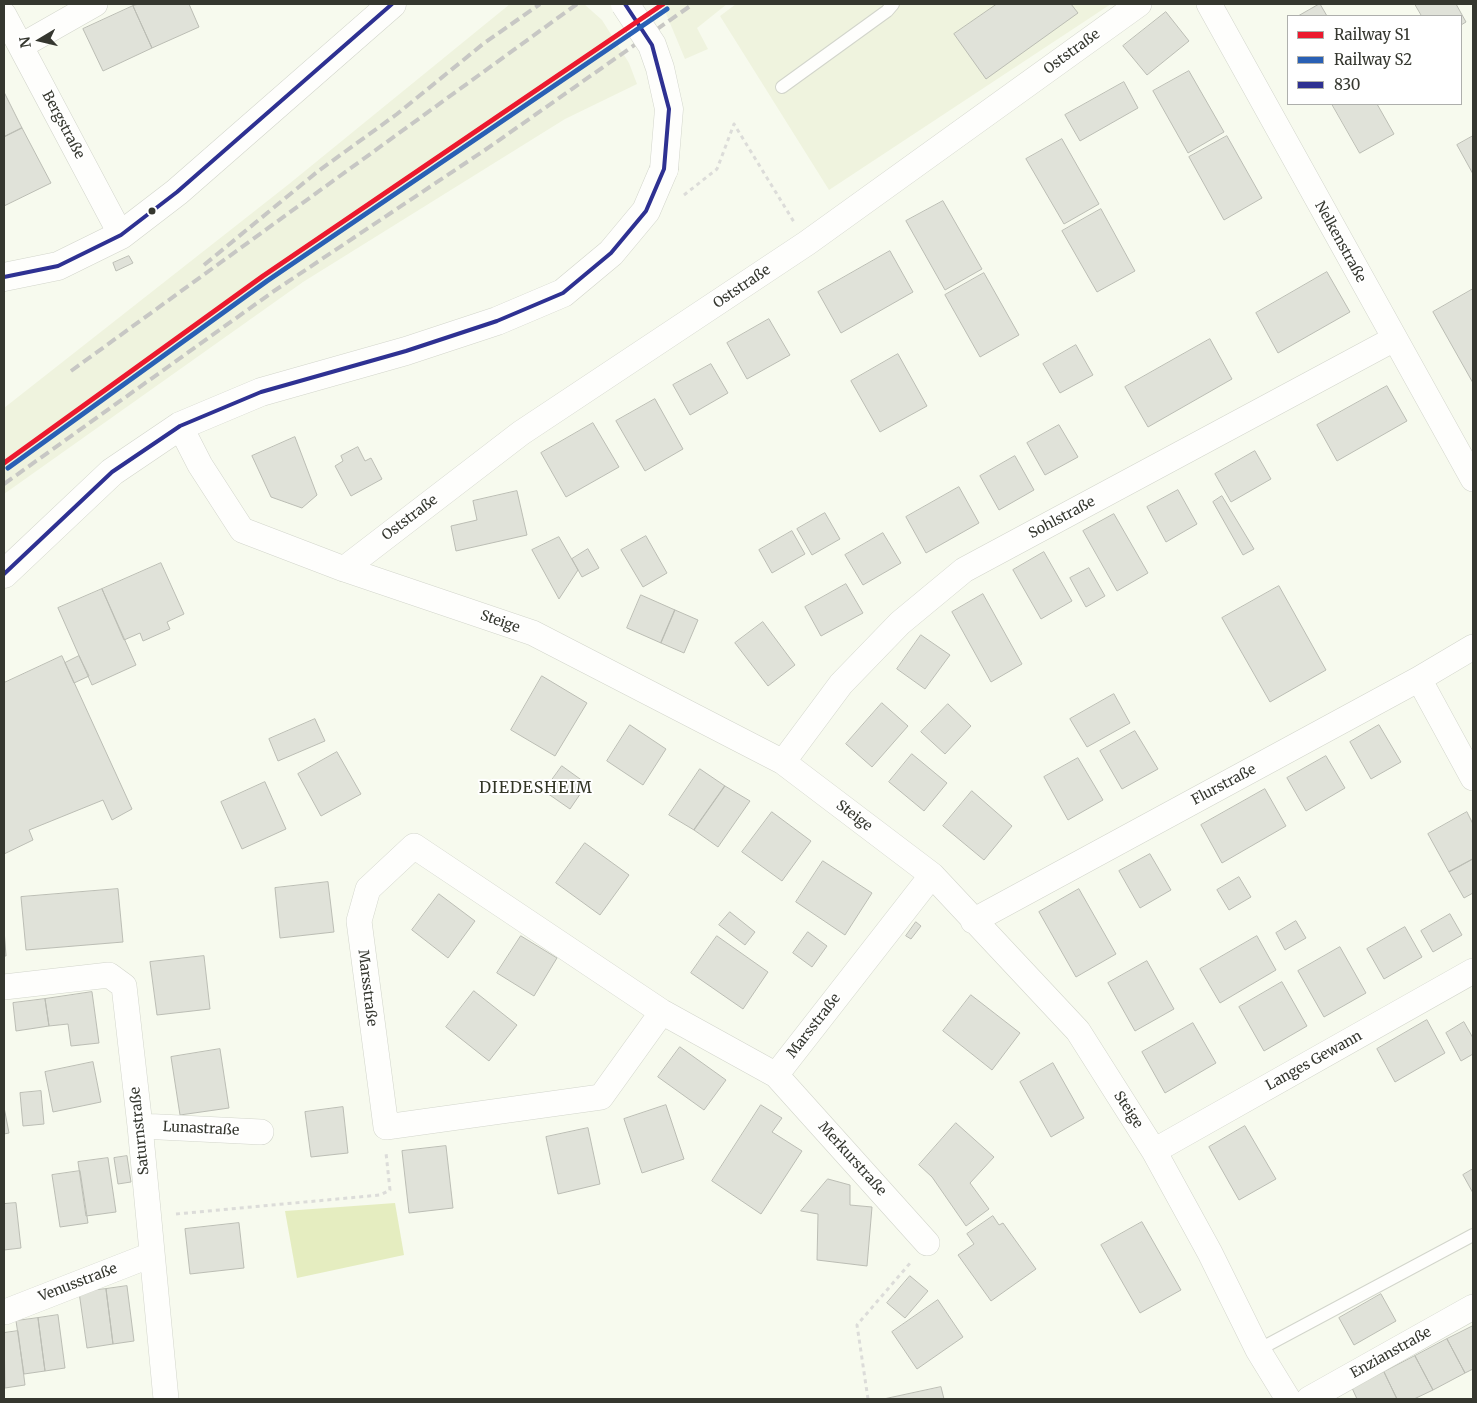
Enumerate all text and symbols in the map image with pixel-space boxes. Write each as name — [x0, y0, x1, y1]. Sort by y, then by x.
north arrow — [15, 15, 65, 65]
legend — [1287, 15, 1462, 105]
text: Railway S1 — [1334, 25, 1410, 44]
street label: Oststraße — [1041, 26, 1103, 78]
text: N — [15, 35, 35, 49]
text: Railway S2 — [1334, 50, 1412, 69]
text: 830 — [1334, 75, 1361, 94]
street label: Bergstraße — [38, 88, 88, 162]
street label: Nelkenstraße — [1311, 199, 1369, 285]
unlabelled marker — [147, 206, 157, 216]
street label: Oststraße — [710, 262, 774, 312]
street label: Oststraße — [379, 492, 441, 544]
street label: Sohlstraße — [1026, 494, 1098, 542]
street label: Steige — [478, 607, 522, 637]
street label: Flurstraße — [1189, 761, 1259, 809]
district label: DIEDESHEIM — [478, 778, 594, 798]
street label: Steige — [833, 797, 875, 835]
street label: Marsstraße — [354, 949, 380, 1027]
street label: Marsstraße — [784, 990, 844, 1062]
street label: Langes Gewann — [1263, 1028, 1365, 1094]
street label: Saturnstraße — [127, 1086, 153, 1176]
street label: Steige — [1110, 1088, 1146, 1132]
street label: Lunastraße — [162, 1119, 240, 1139]
street label: Merkurstraße — [815, 1119, 889, 1199]
street label: Venusstraße — [36, 1260, 120, 1306]
street label: Enzianstraße — [1348, 1324, 1434, 1382]

